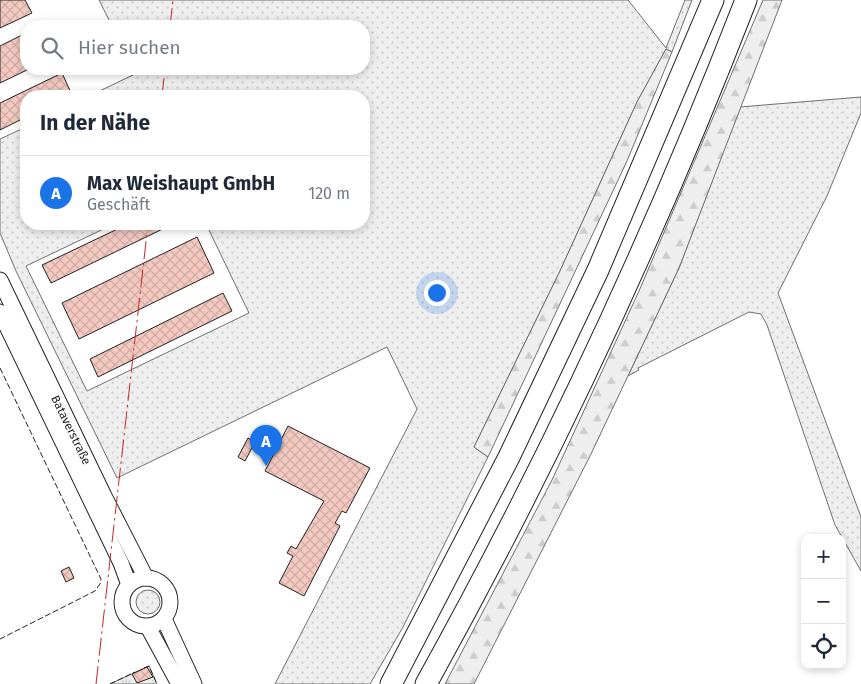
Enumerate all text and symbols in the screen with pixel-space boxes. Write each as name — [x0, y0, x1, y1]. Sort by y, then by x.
search box — [20, 20, 370, 75]
icon: search — [38, 34, 66, 62]
text: Hier suchen — [78, 36, 181, 59]
text: In der Nähe — [40, 110, 150, 136]
text: Max Weishaupt GmbH — [87, 172, 275, 195]
text: A — [51, 184, 61, 203]
text: 120 m — [308, 184, 350, 203]
text: Geschäft — [87, 195, 150, 214]
your location — [424, 280, 450, 306]
street label: Bataverstraße — [48, 393, 94, 467]
pin: A — [250, 425, 282, 466]
map controls — [801, 534, 846, 669]
button: + — [801, 534, 846, 579]
button: − — [801, 579, 846, 624]
button: locate — [801, 624, 846, 669]

